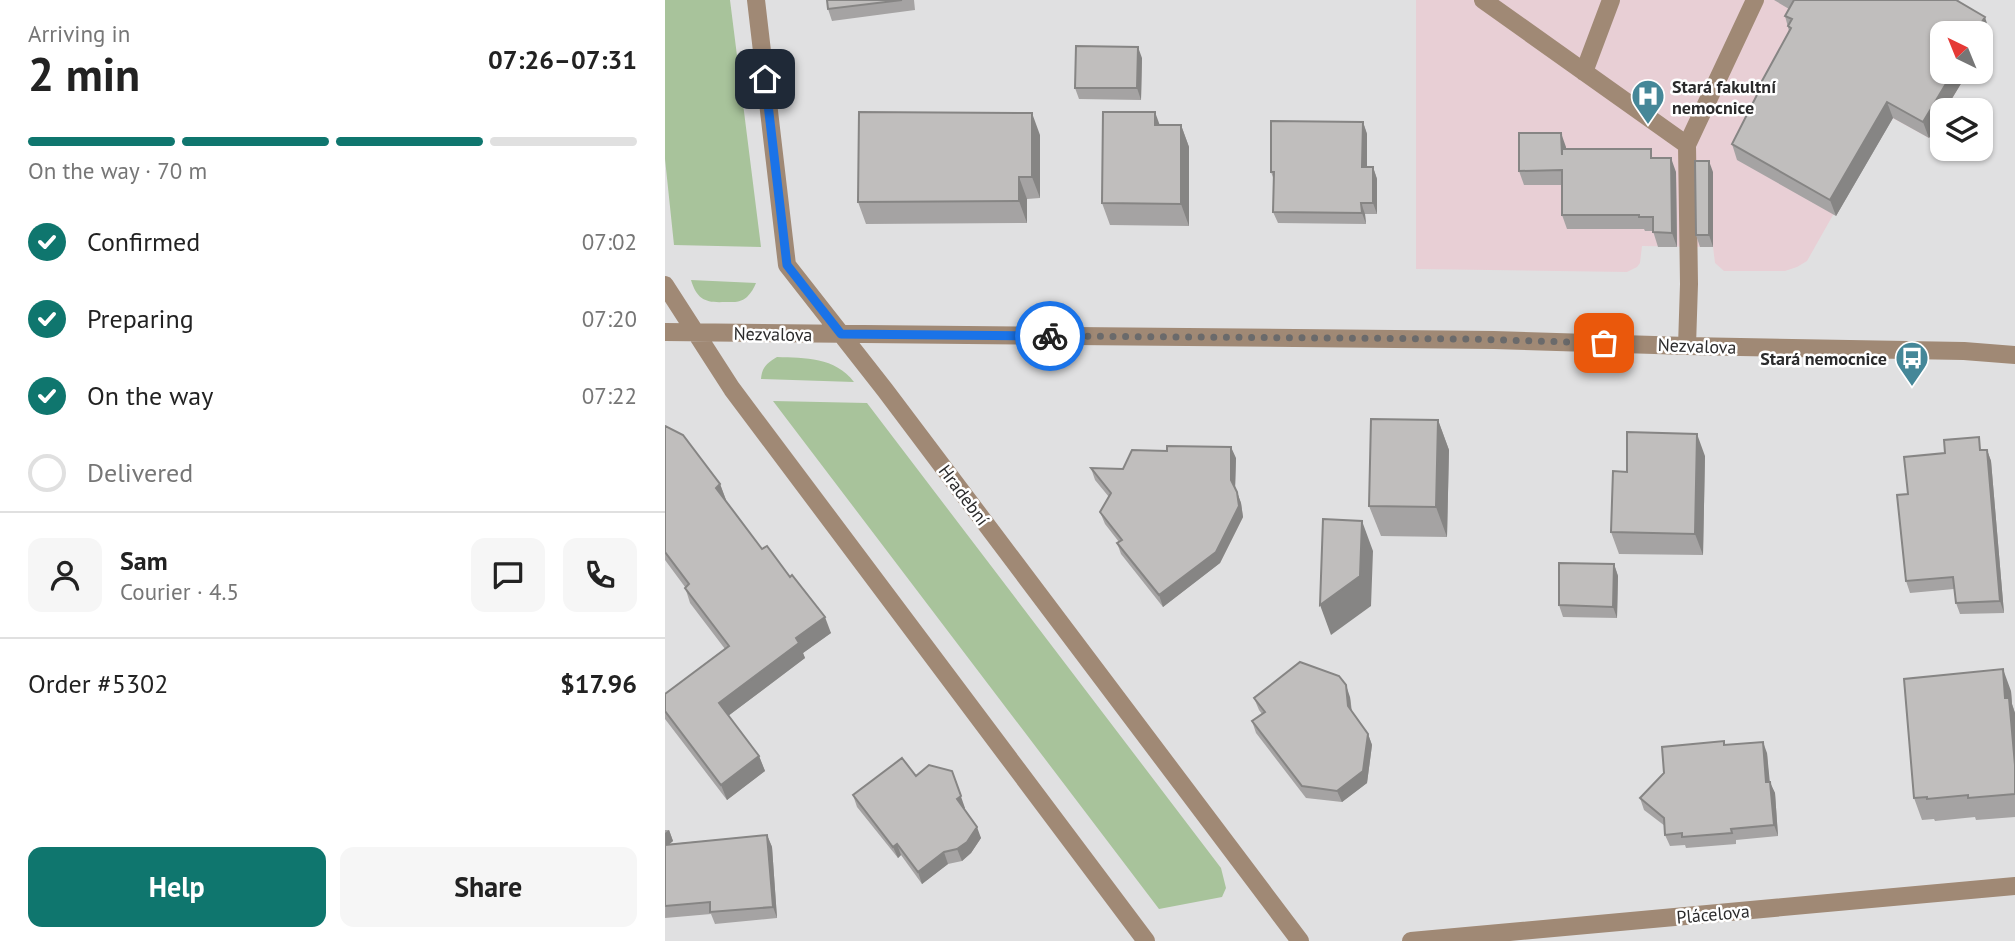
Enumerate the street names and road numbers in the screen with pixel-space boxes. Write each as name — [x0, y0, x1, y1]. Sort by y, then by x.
street label: Nezvalova — [733, 322, 813, 346]
street label: Nezvalova — [1657, 333, 1737, 359]
street label: Hradební — [934, 460, 994, 530]
street label: Plácelova — [1675, 899, 1751, 929]

